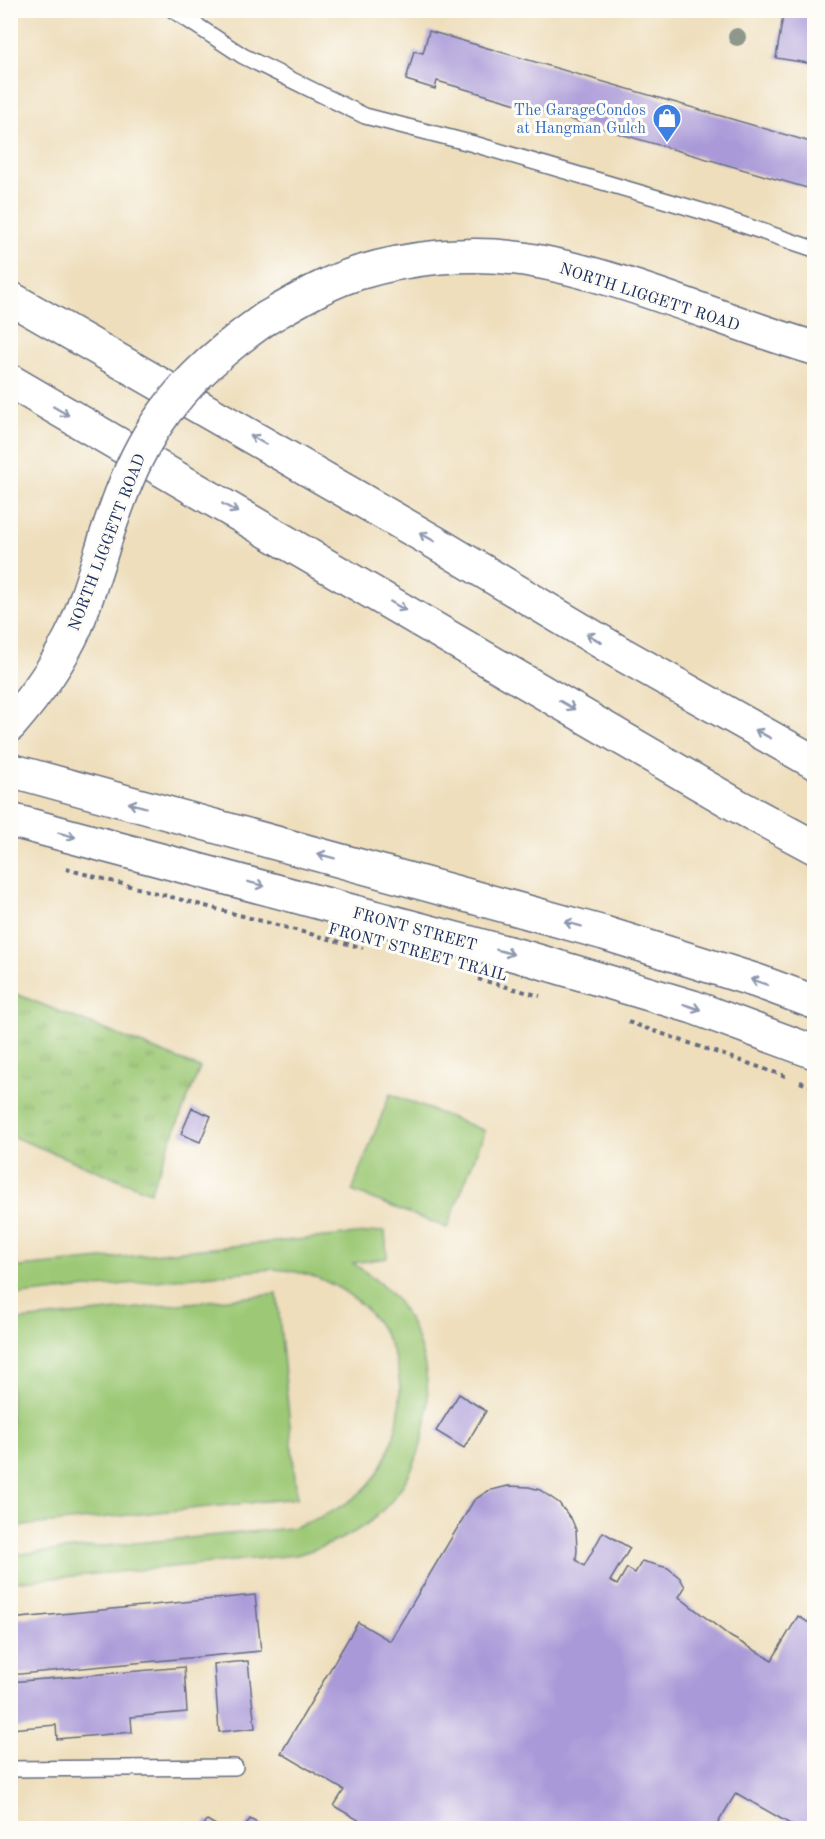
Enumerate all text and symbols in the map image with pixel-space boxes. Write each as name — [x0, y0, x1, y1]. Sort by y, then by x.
shop icon: The GarageCondos at Hangman Gulch — [651, 102, 683, 144]
place label: The GarageCondos at Hangman Gulch — [514, 103, 646, 137]
street label: NORTH LIGGETT ROAD — [557, 261, 741, 335]
one-way arrow — [52, 405, 69, 417]
one-way arrow — [249, 434, 267, 445]
street label: NORTH LIGGETT ROAD — [67, 452, 149, 633]
one-way arrow — [221, 503, 238, 515]
one-way arrow — [418, 531, 435, 543]
one-way arrow — [389, 601, 407, 612]
one-way arrow — [586, 631, 603, 643]
one-way arrow — [557, 700, 575, 711]
one-way arrow — [755, 728, 773, 739]
one-way arrow — [128, 799, 147, 810]
one-way arrow — [57, 830, 76, 841]
one-way arrow — [316, 850, 335, 861]
one-way arrow — [246, 879, 265, 891]
street label: FRONT STREET — [351, 906, 478, 954]
one-way arrow — [564, 918, 583, 929]
street label: FRONT STREET TRAIL — [326, 921, 509, 985]
one-way arrow — [495, 947, 514, 958]
one-way arrow — [750, 976, 769, 987]
one-way arrow — [682, 1002, 701, 1013]

